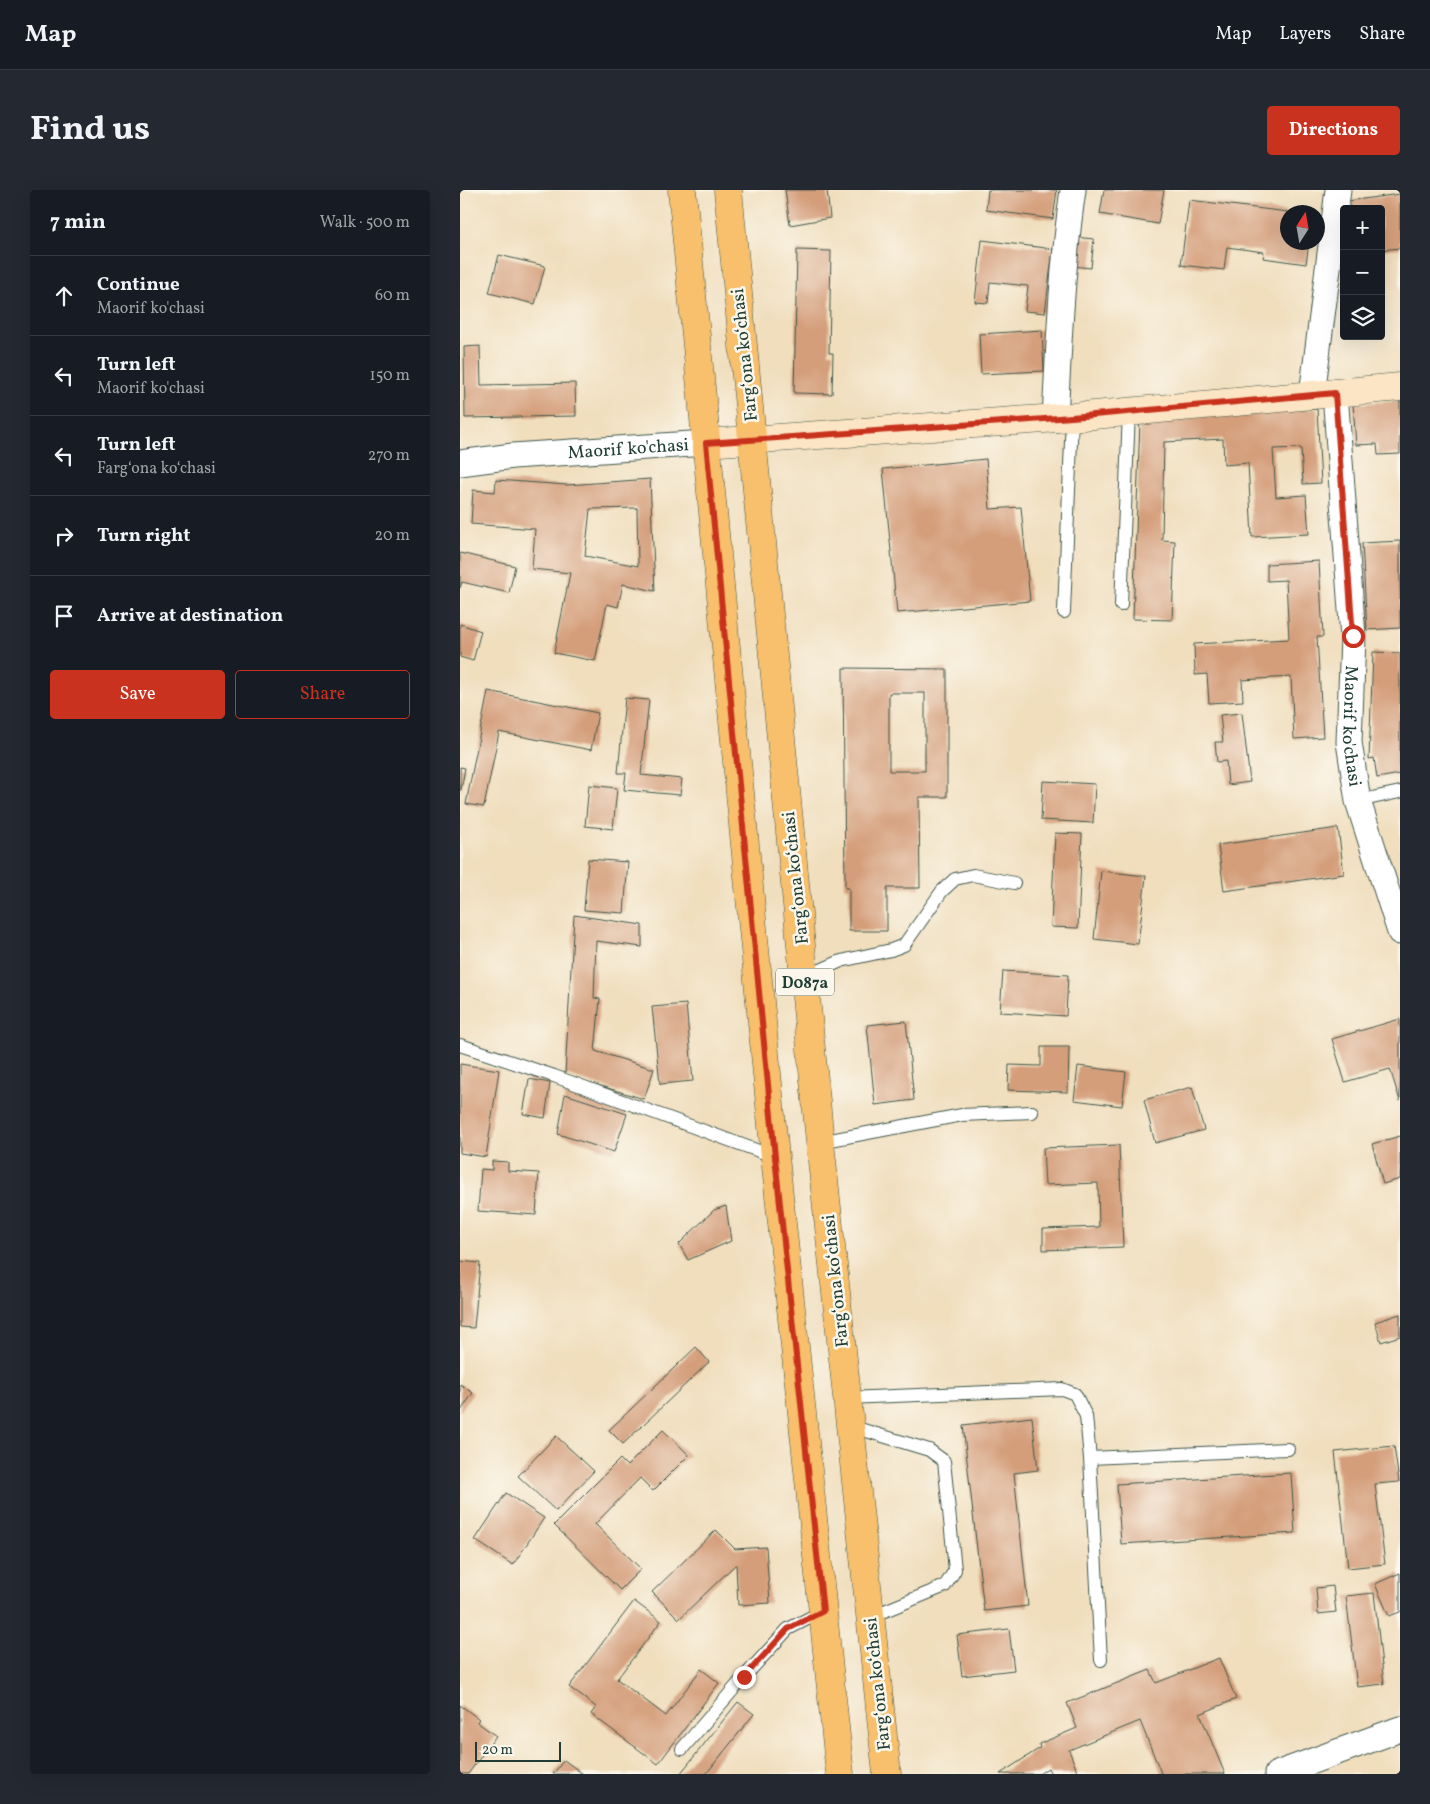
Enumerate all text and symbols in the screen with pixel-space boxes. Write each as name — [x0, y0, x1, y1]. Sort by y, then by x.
text: Map — [25, 18, 76, 52]
text: Map — [1215, 22, 1251, 47]
text: Layers — [1279, 22, 1331, 47]
text: Share — [1359, 22, 1405, 47]
text: Find us — [30, 106, 150, 154]
button: Directions — [1267, 106, 1400, 155]
north arrow — [1280, 205, 1325, 250]
map controls — [1340, 205, 1385, 340]
button: + — [1340, 205, 1385, 250]
text: 7 min — [50, 208, 106, 237]
text: Walk · 500 m — [320, 212, 410, 234]
button: − — [1340, 250, 1385, 295]
text: Continue — [97, 272, 180, 298]
icon: ahead — [50, 282, 78, 310]
text: 60 m — [375, 285, 410, 307]
street label: Fargʻona koʻchasi — [726, 287, 765, 423]
button: layers — [1340, 295, 1385, 340]
text: Maorif ko'chasi — [97, 298, 205, 320]
text: Turn left — [97, 352, 176, 378]
icon: left — [50, 362, 78, 390]
text: 150 m — [369, 365, 410, 387]
text: Maorif ko'chasi — [97, 378, 205, 400]
text: Turn left — [97, 432, 176, 458]
street label: Maorif ko'chasi — [567, 433, 690, 466]
icon: left — [50, 442, 78, 470]
text: 270 m — [368, 445, 410, 467]
text: Fargʻona koʻchasi — [97, 458, 216, 480]
icon: right — [50, 522, 78, 550]
text: Turn right — [97, 523, 190, 549]
text: 20 m — [375, 525, 410, 547]
icon: arrive — [50, 602, 78, 630]
text: Arrive at destination — [97, 603, 283, 629]
route start — [1342, 625, 1365, 648]
street label: Maorif ko'chasi — [1335, 665, 1367, 789]
button: Save — [50, 670, 225, 719]
button: Share — [235, 670, 410, 719]
street label: Fargʻona koʻchasi — [777, 810, 816, 946]
road number: D087a — [776, 969, 834, 996]
street label: Fargʻona koʻchasi — [817, 1213, 856, 1349]
street label: Fargʻona koʻchasi — [859, 1616, 898, 1752]
route end — [733, 1666, 756, 1689]
scale bar — [475, 1739, 561, 1762]
text: 20 m — [482, 1741, 513, 1760]

